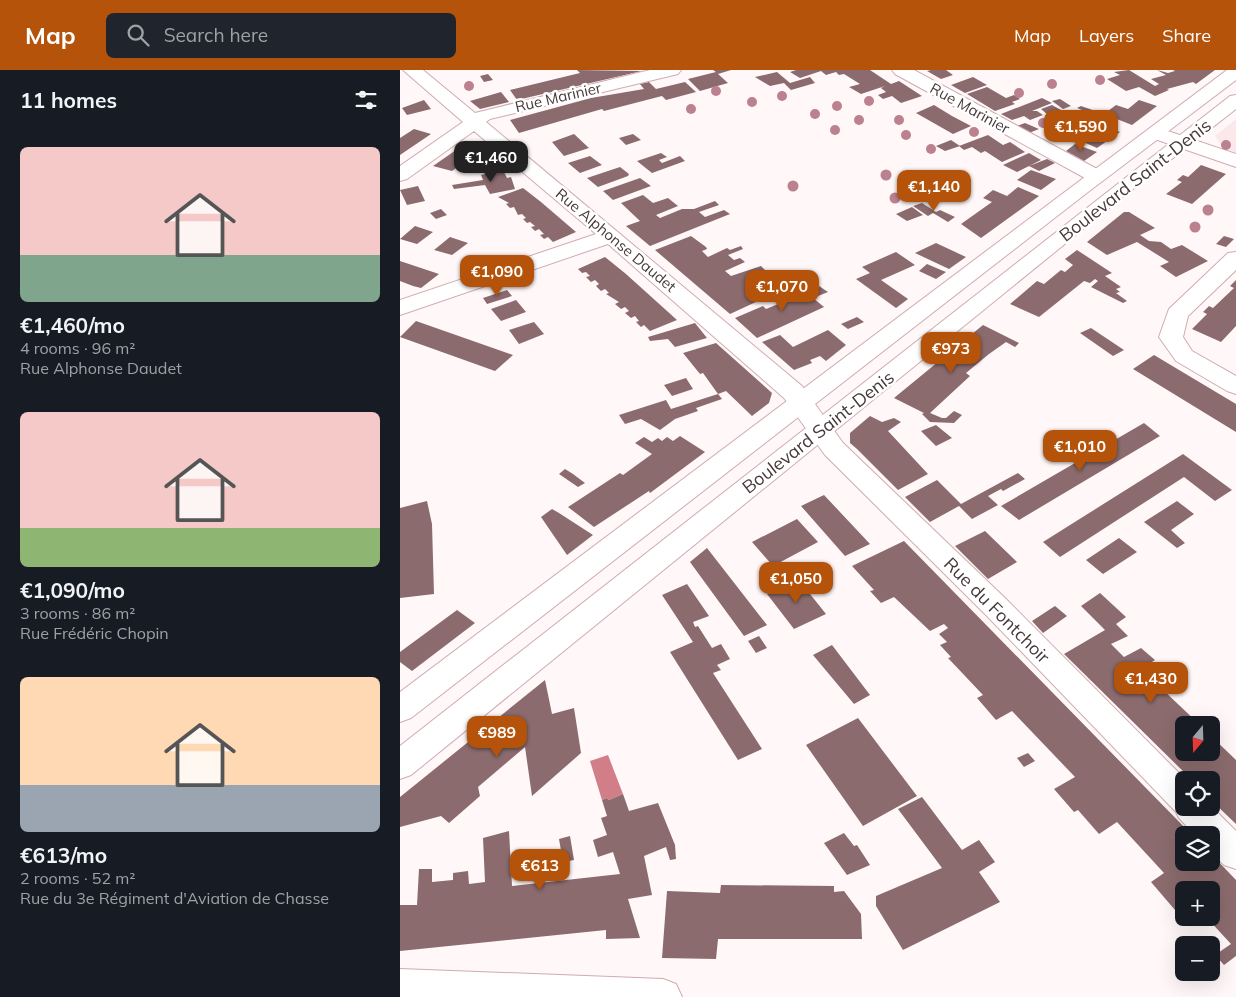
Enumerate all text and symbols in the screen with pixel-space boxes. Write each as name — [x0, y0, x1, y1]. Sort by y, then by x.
search box — [106, 13, 456, 58]
text: Map — [25, 20, 76, 50]
icon: search — [124, 21, 152, 49]
text: Search here — [164, 23, 268, 47]
text: Map — [1014, 24, 1051, 47]
text: Layers — [1079, 24, 1134, 47]
text: Share — [1162, 24, 1211, 47]
street label: Rue Marinier — [513, 78, 604, 116]
street label: Rue Marinier — [927, 78, 1014, 138]
icon: filters — [352, 86, 380, 114]
text: 11 homes — [20, 87, 117, 113]
pin: €1,590 — [1040, 109, 1122, 152]
street label: Boulevard Saint-Denis — [1054, 113, 1216, 247]
text: €1,590 — [1055, 116, 1107, 136]
pin: €1,460 — [450, 140, 532, 183]
text: €1,460 — [465, 147, 517, 167]
pin: €1,140 — [893, 170, 975, 212]
text: €1,140 — [908, 176, 960, 196]
icon: home — [155, 180, 245, 270]
street label: Rue Alphonse Daudet — [552, 184, 680, 296]
pin: €1,090 — [456, 254, 538, 297]
text: €1,090 — [471, 261, 523, 281]
pin: €1,070 — [741, 270, 823, 312]
text: €1,070 — [756, 276, 808, 296]
text: €1,460/mo — [20, 312, 125, 338]
pin: €973 — [921, 332, 981, 374]
text: 4 rooms · 96 m² — [20, 338, 135, 358]
text: €973 — [932, 338, 970, 358]
text: Rue Alphonse Daudet — [20, 358, 182, 378]
street label: Boulevard Saint-Denis — [737, 365, 899, 499]
pin: €1,010 — [1039, 430, 1121, 472]
text: €1,010 — [1054, 436, 1106, 456]
icon: home — [155, 445, 245, 535]
street label: Rue du Fontchoir — [939, 552, 1055, 668]
pin: €1,050 — [755, 562, 837, 604]
text: €1,050 — [770, 568, 822, 588]
text: €1,090/mo — [20, 577, 125, 603]
text: 3 rooms · 86 m² — [20, 603, 135, 623]
text: Rue Frédéric Chopin — [20, 623, 169, 643]
pin: €1,430 — [1110, 662, 1192, 704]
text: €1,430 — [1125, 668, 1177, 688]
icon: home — [155, 710, 245, 800]
pin: €989 — [467, 716, 527, 758]
north arrow — [1175, 716, 1220, 761]
map controls — [1175, 716, 1220, 981]
text: €989 — [478, 722, 516, 742]
button: locate — [1175, 771, 1220, 816]
button: layers — [1175, 826, 1220, 871]
text: €613/mo — [20, 842, 107, 868]
pin: €613 — [510, 848, 570, 891]
text: €613 — [521, 855, 559, 875]
text: 2 rooms · 52 m² — [20, 868, 135, 888]
button: + — [1175, 881, 1220, 926]
text: Rue du 3e Régiment d'Aviation de Chasse — [20, 888, 329, 908]
button: − — [1175, 936, 1220, 981]

